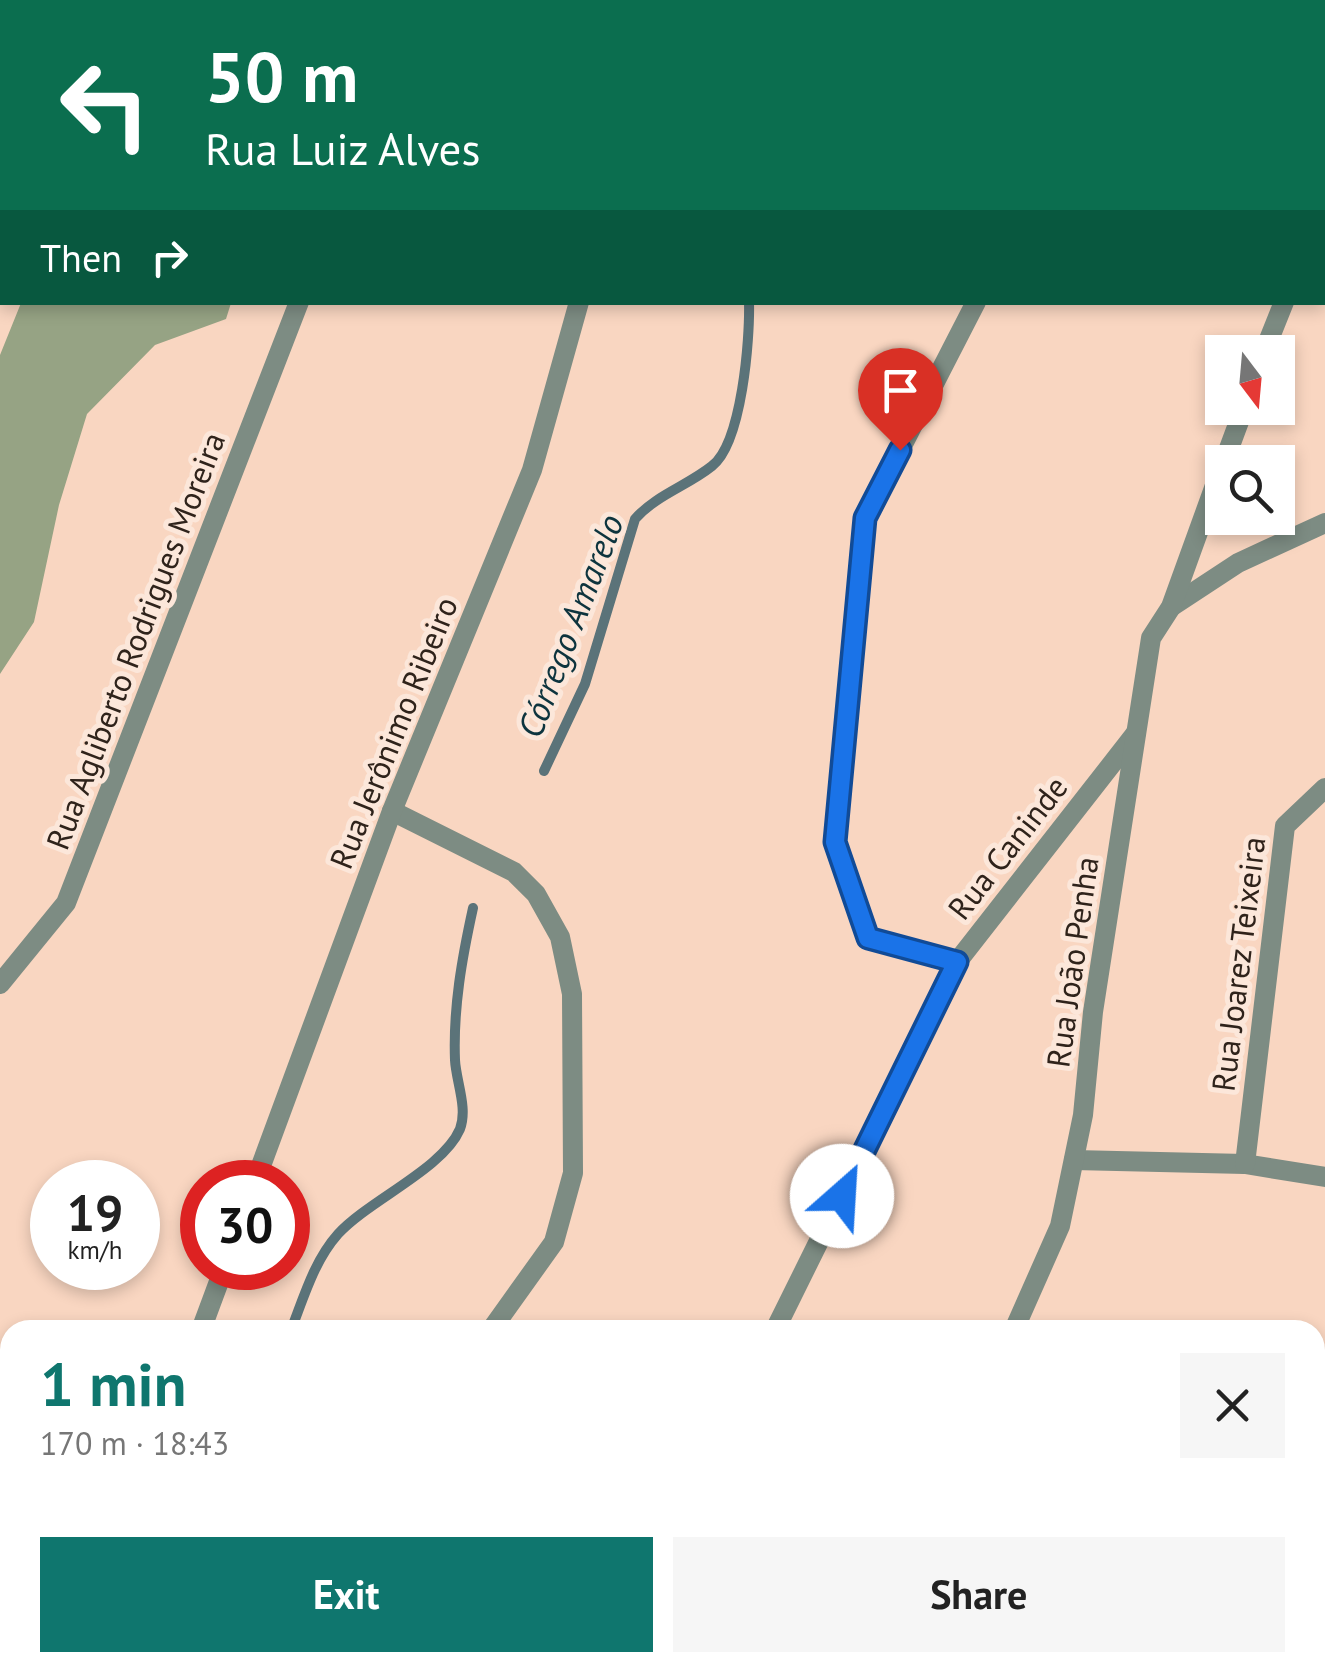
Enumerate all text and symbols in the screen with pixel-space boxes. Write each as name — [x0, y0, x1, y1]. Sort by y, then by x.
text: 50 m — [205, 31, 358, 121]
icon: left — [40, 40, 170, 170]
text: Rua Luiz Alves — [205, 119, 480, 177]
icon: right — [142, 230, 197, 285]
text: Then — [40, 233, 122, 282]
north arrow — [1205, 335, 1295, 425]
map controls — [1205, 335, 1295, 535]
pin — [858, 348, 943, 451]
icon: arrive — [873, 363, 928, 418]
street label: Rua Agliberto Rodrigues Moreira — [36, 426, 234, 855]
button: search — [1205, 445, 1295, 535]
water label: Córrego Amarelo — [506, 508, 634, 744]
street label: Rua Jerônimo Ribeiro — [319, 591, 467, 875]
street label: Rua Caninde — [938, 767, 1076, 928]
street label: Rua Joarez Teixeira — [1202, 834, 1274, 1094]
street label: Rua João Penha — [1036, 854, 1108, 1070]
position arrow — [790, 1144, 894, 1248]
speed limit sign: 30 — [180, 1160, 310, 1290]
text: 19 — [67, 1180, 123, 1245]
text: km/h — [68, 1234, 122, 1266]
text: 1 min — [40, 1345, 186, 1423]
button: close — [1180, 1353, 1285, 1458]
text: 170 m · 18:43 — [40, 1422, 229, 1464]
button: Exit — [40, 1537, 653, 1652]
button: Share — [673, 1537, 1285, 1652]

